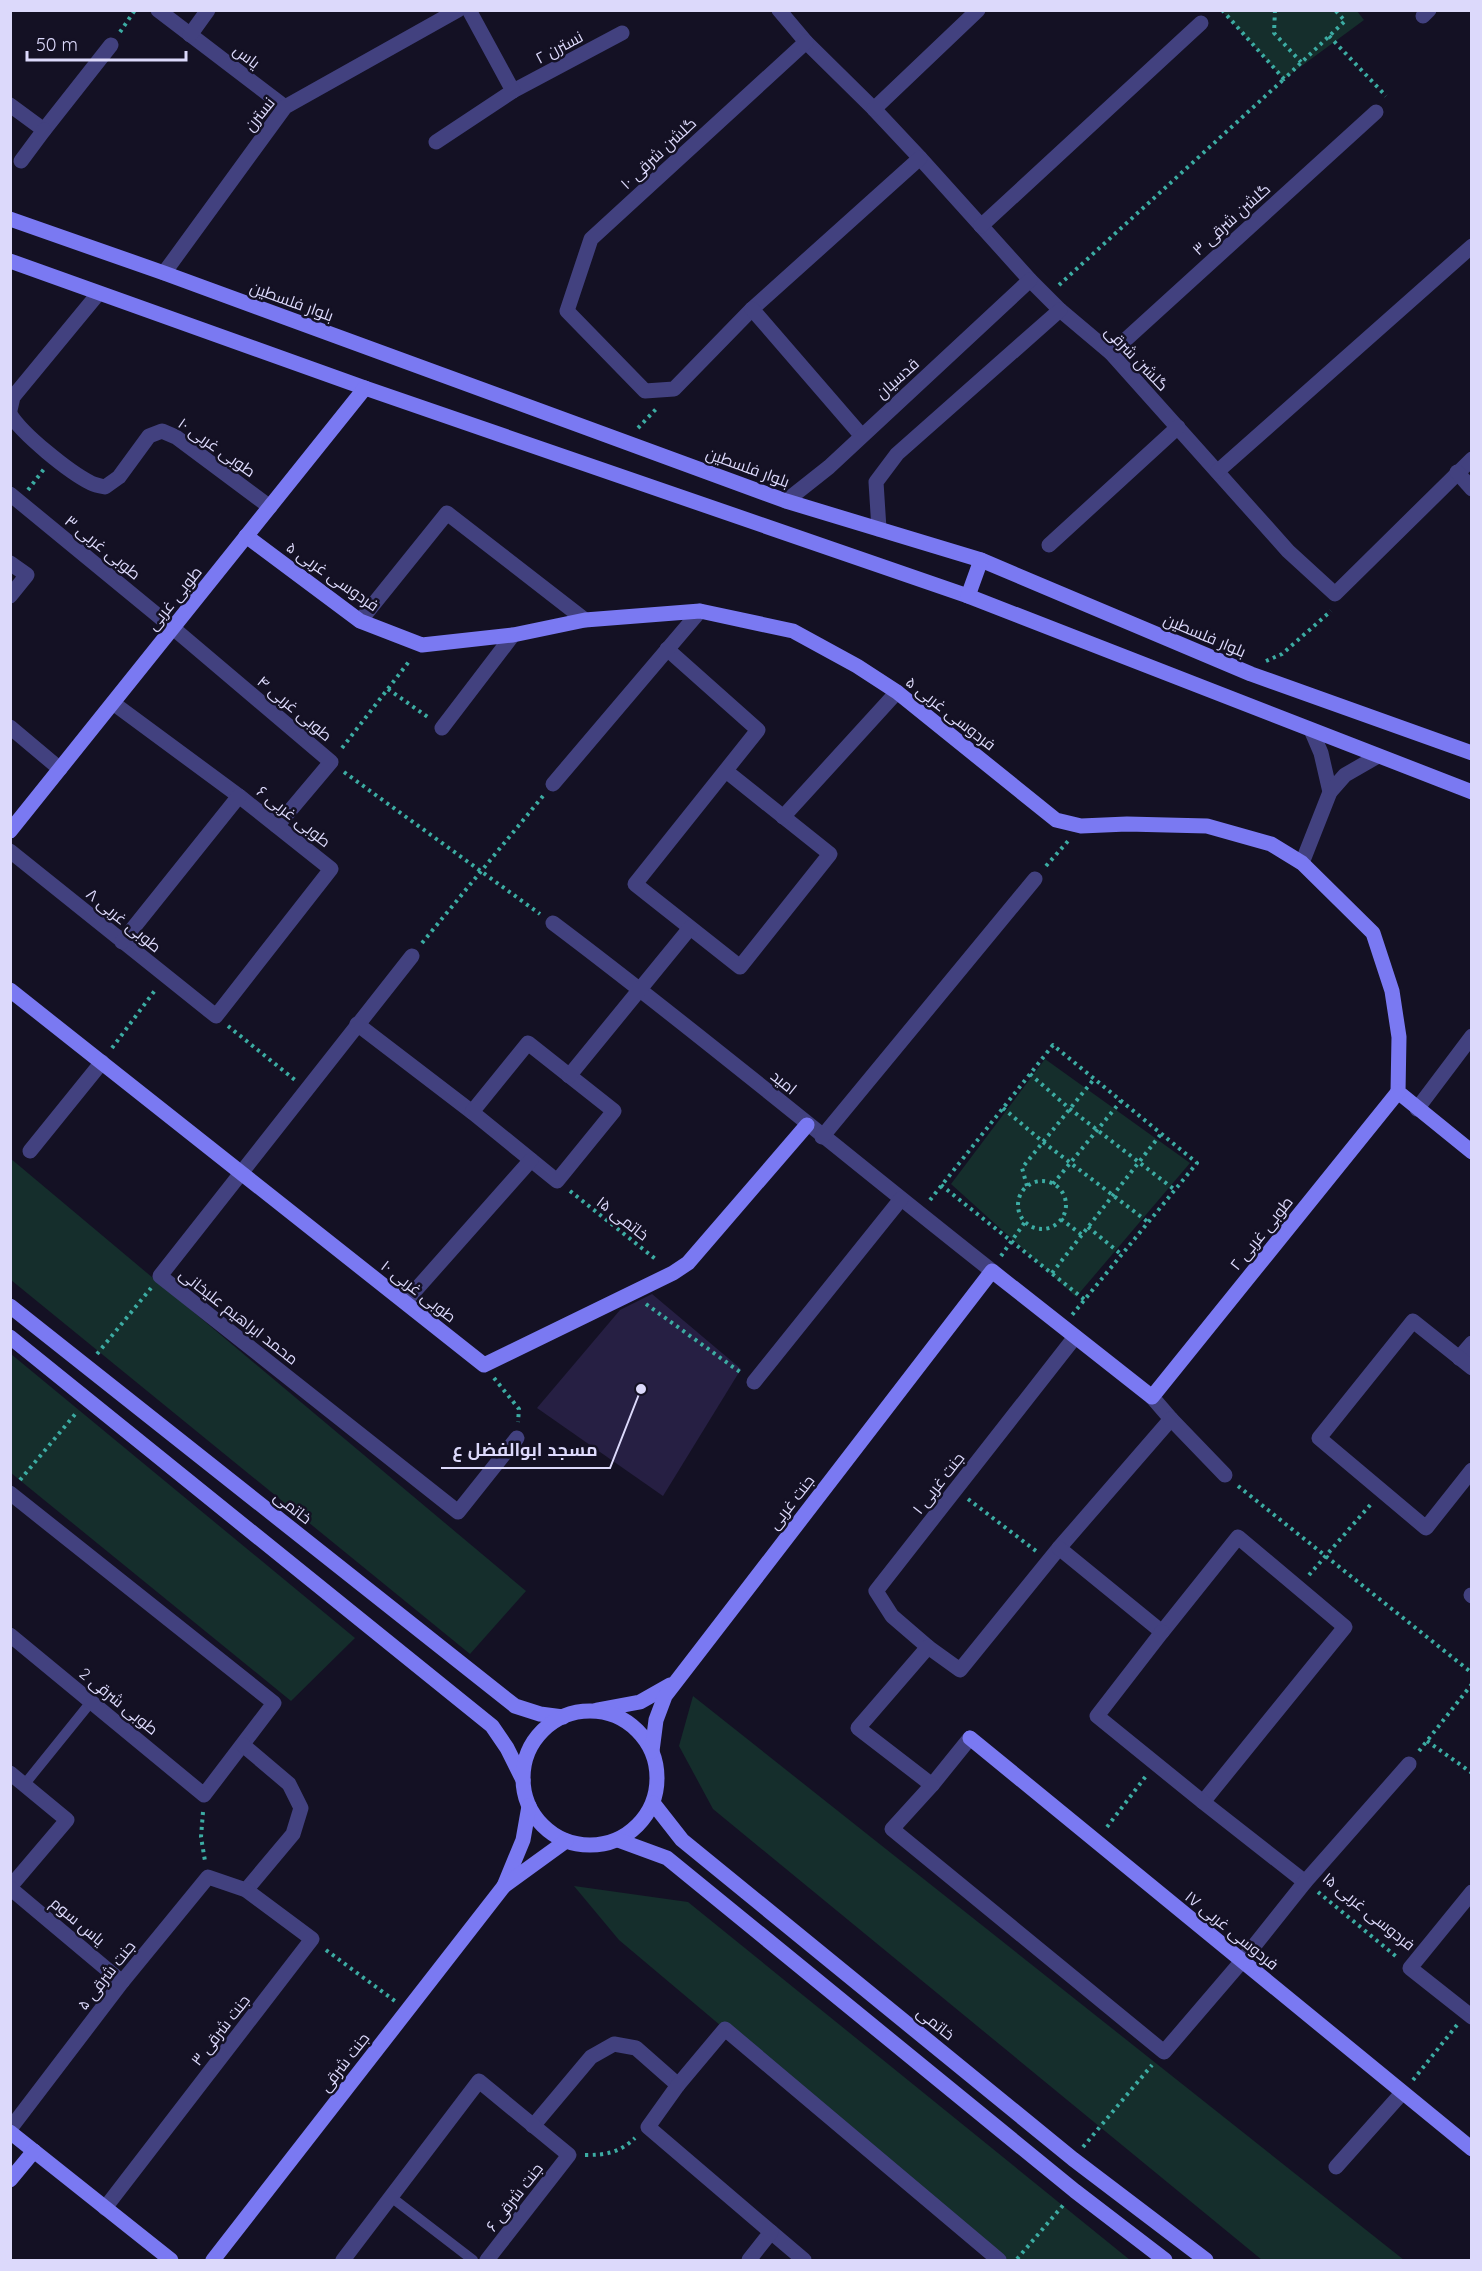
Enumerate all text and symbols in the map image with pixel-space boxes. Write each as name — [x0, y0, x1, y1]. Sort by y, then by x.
scale bar — [27, 24, 186, 62]
street label: نسترن ۲ — [532, 26, 587, 69]
text: 50 m — [36, 33, 78, 56]
street label: یاس — [229, 39, 265, 74]
street label: نسترن — [239, 93, 280, 136]
street label: گلشن شرقی ۱۰ — [616, 113, 701, 194]
street label: گلشن شرقی ۳ — [1188, 179, 1275, 260]
street label: بلوار فلسطین — [247, 277, 337, 326]
street label: گلشن شرقی — [1100, 321, 1173, 396]
street label: قدسیان — [871, 353, 924, 403]
street label: طوبی غربی ۱۰ — [174, 413, 260, 482]
street label: بلوار فلسطین — [703, 443, 793, 492]
street label: طوبی غربی ۳ — [60, 510, 145, 584]
street label: فردوسی غربی ۵ — [282, 537, 383, 616]
street label: طوبی غربی — [142, 562, 207, 635]
street label: بلوار فلسطین — [1160, 609, 1249, 662]
street label: طوبی غربی ۴ — [253, 671, 337, 746]
street label: فردوسی غربی ۵ — [901, 672, 1000, 755]
street label: طوبی غربی ۶ — [252, 781, 335, 852]
street label: طوبی غربی ۸ — [82, 884, 166, 957]
street label: امید — [767, 1065, 801, 1099]
street label: خاتمی ۱۵ — [592, 1191, 653, 1245]
street label: طوبی غربی ۲ — [1225, 1192, 1298, 1275]
street label: طوبی غربی ۱۰ — [377, 1255, 461, 1327]
street label: محمد ابراهیم علیخانی — [174, 1263, 303, 1370]
callout: مسجد ابوالفضل ع — [441, 1432, 610, 1468]
text: مسجد ابوالفضل ع — [452, 1438, 598, 1462]
street label: جنت غربی ۱ — [908, 1448, 969, 1519]
street label: جنت غربی — [764, 1471, 819, 1534]
street label: خاتمی — [269, 1486, 316, 1529]
street label: طوبی شرقی 2 — [75, 1663, 162, 1740]
street label: فردوسی غربی ۱۵ — [1318, 1868, 1419, 1955]
street label: فردوسی غربی ۱۷ — [1181, 1886, 1283, 1975]
street label: یاس سوم — [45, 1892, 110, 1952]
street label: جنت شرقی ۵ — [73, 1936, 140, 2014]
street label: جنت شرقی ۳ — [186, 1990, 255, 2070]
street label: خاتمی — [912, 2002, 959, 2045]
street label: جنت شرقی — [315, 2028, 374, 2096]
street label: جنت شرقی ۶ — [481, 2159, 548, 2236]

